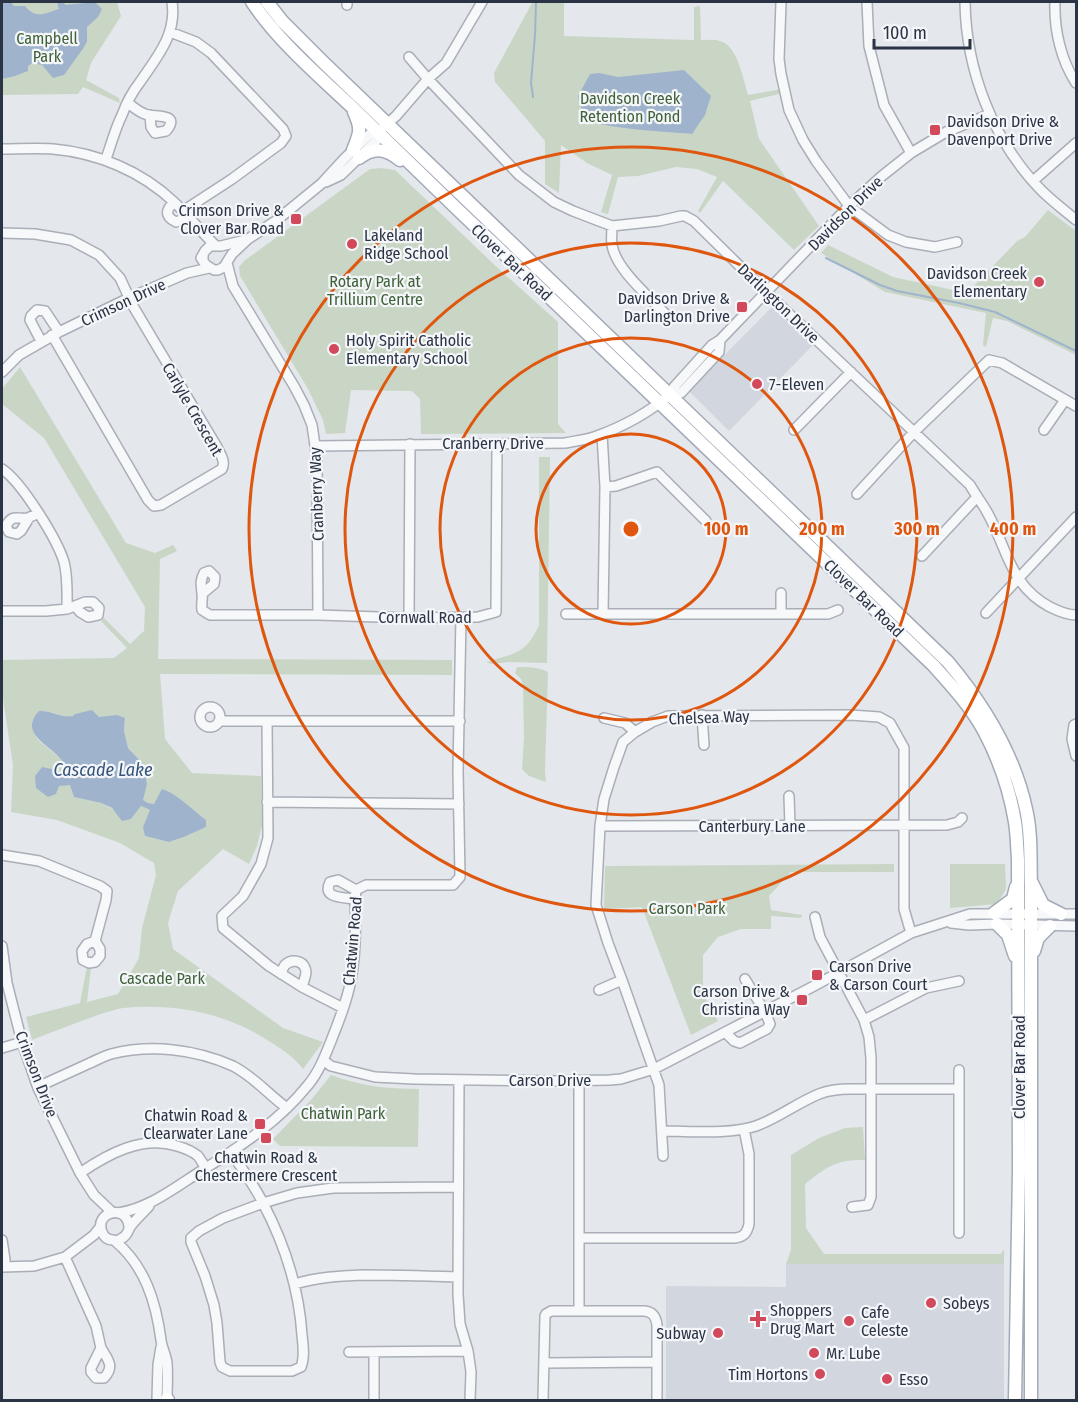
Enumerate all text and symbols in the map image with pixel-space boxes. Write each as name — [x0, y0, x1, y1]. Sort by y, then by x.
scale bar — [874, 12, 970, 50]
text: 100 m — [883, 22, 927, 44]
park label: Campbell Park — [16, 29, 78, 66]
park label: Davidson Creek Retention Pond — [580, 89, 681, 126]
place label: Davidson Drive & Davenport Drive — [947, 112, 1060, 149]
marker: Davidson Drive & Davenport Drive — [928, 123, 942, 137]
street label: Davidson Drive — [804, 172, 887, 255]
place label: Crimson Drive & Clover Bar Road — [178, 201, 284, 238]
marker: Crimson Drive & Clover Bar Road — [289, 212, 303, 226]
street label: Clover Bar Road — [467, 220, 556, 305]
place label: Lakeland Ridge School — [364, 226, 449, 263]
marker: Lakeland Ridge School — [345, 237, 359, 251]
street label: Darlington Drive — [734, 260, 824, 347]
place label: Davidson Creek Elementary — [927, 264, 1028, 301]
park label: Rotary Park at Trillium Centre — [327, 272, 423, 309]
street label: Crimson Drive — [78, 275, 169, 330]
marker: Davidson Creek Elementary — [1032, 275, 1046, 289]
place label: Davidson Drive & Darlington Drive — [618, 289, 730, 326]
marker: Davidson Drive & Darlington Drive — [735, 300, 749, 314]
place label: Holy Spirit Catholic Elementary School — [346, 331, 471, 368]
marker: Holy Spirit Catholic Elementary School — [327, 342, 341, 356]
street label: Carlyle Crescent — [158, 359, 227, 460]
place label: 7-Eleven — [769, 375, 824, 394]
marker: 7-Eleven — [750, 377, 764, 391]
street label: Cranberry Drive — [442, 434, 544, 453]
street label: Cranberry Way — [305, 446, 328, 541]
text: 100 m — [704, 518, 748, 540]
text: 200 m — [798, 518, 845, 540]
text: 300 m — [893, 518, 940, 540]
text: 400 m — [990, 518, 1036, 540]
centre of rings — [621, 519, 641, 539]
street label: Clover Bar Road — [820, 555, 908, 641]
street label: Cornwall Road — [378, 608, 472, 627]
street label: Chelsea Way — [668, 707, 751, 728]
water label: Cascade Lake — [54, 759, 153, 781]
street label: Canterbury Lane — [698, 817, 806, 836]
street label: Chatwin Road — [339, 896, 366, 986]
park label: Carson Park — [648, 899, 726, 918]
place label: Carson Drive & Carson Court — [829, 957, 928, 994]
marker: Carson Drive & Carson Court — [810, 968, 824, 982]
park label: Cascade Park — [119, 969, 205, 988]
place label: Carson Drive & Christina Way — [693, 982, 791, 1019]
marker: Carson Drive & Christina Way — [795, 993, 809, 1007]
street label: Clover Bar Road — [1010, 1015, 1029, 1119]
street label: Crimson Drive — [11, 1028, 62, 1120]
street label: Carson Drive — [509, 1071, 591, 1090]
park label: Chatwin Park — [301, 1104, 386, 1123]
place label: Chatwin Road & Clearwater Lane — [143, 1106, 248, 1143]
marker: Chatwin Road & Clearwater Lane — [253, 1117, 267, 1131]
marker: Chatwin Road & Chestermere Crescent — [259, 1131, 273, 1145]
place label: Chatwin Road & Chestermere Crescent — [195, 1148, 338, 1185]
place label: Sobeys — [943, 1294, 990, 1313]
marker: Sobeys — [924, 1296, 938, 1310]
place label: Shoppers Drug Mart — [770, 1301, 835, 1338]
place label: Cafe Celeste — [861, 1303, 909, 1340]
marker: Shoppers Drug Mart — [751, 1312, 765, 1326]
marker: Cafe Celeste — [842, 1314, 856, 1328]
place label: Subway — [656, 1324, 707, 1343]
marker: Subway — [711, 1326, 725, 1340]
place label: Mr. Lube — [826, 1344, 881, 1363]
marker: Mr. Lube — [807, 1346, 821, 1360]
place label: Tim Hortons — [728, 1365, 808, 1384]
marker: Tim Hortons — [813, 1367, 827, 1381]
place label: Esso — [899, 1370, 928, 1389]
marker: Esso — [880, 1372, 894, 1386]

